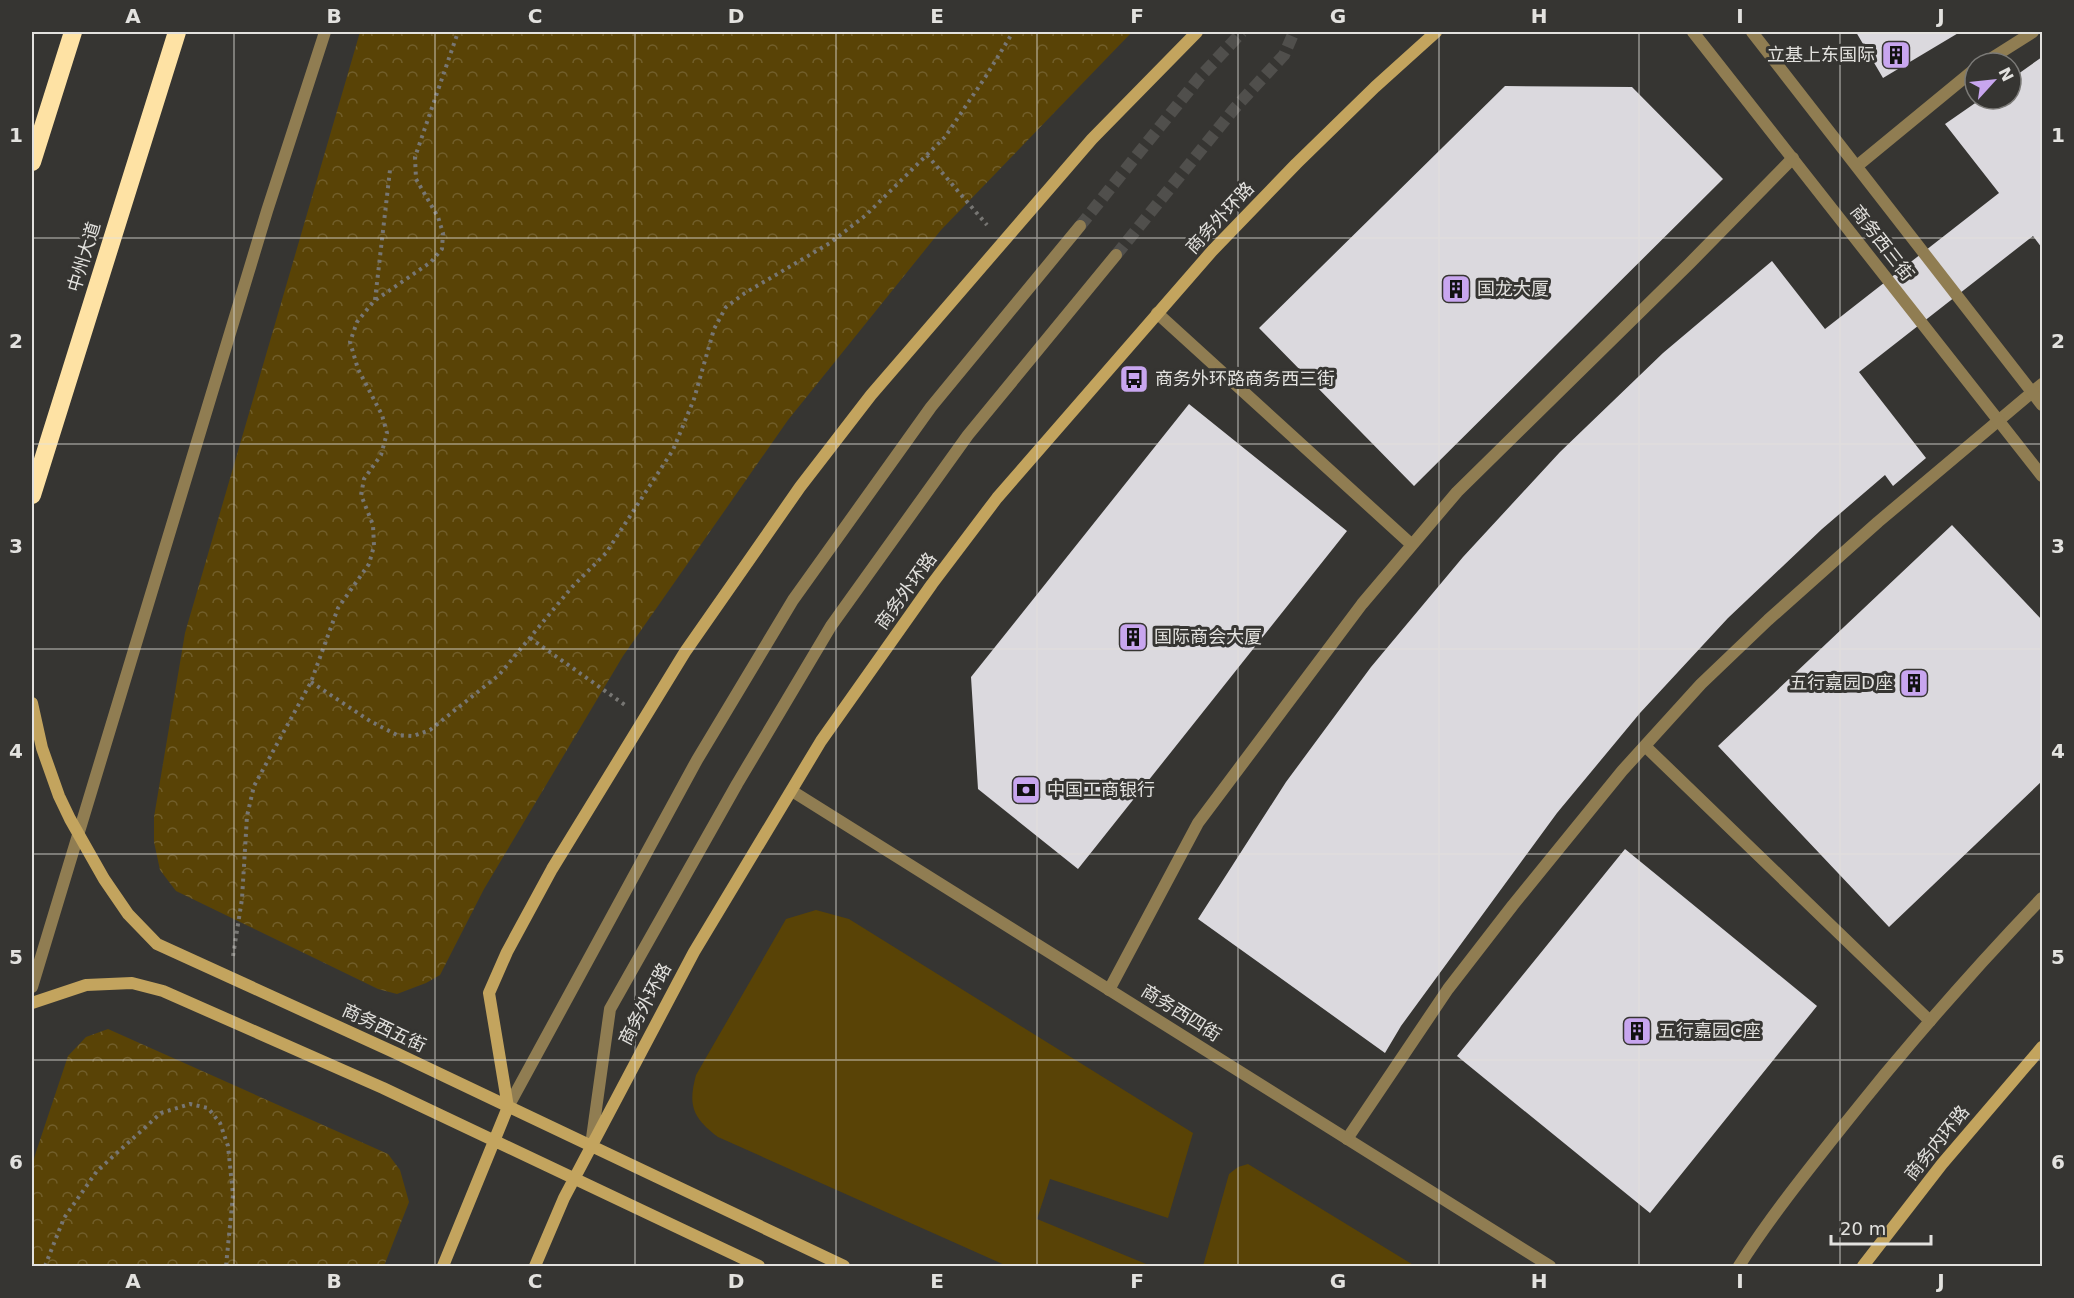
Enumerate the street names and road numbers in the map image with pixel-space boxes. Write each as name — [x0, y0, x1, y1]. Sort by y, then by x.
street label: 商务外环路 — [1181, 178, 1258, 258]
street label: 商务西三街 — [1846, 201, 1918, 285]
street label: 中州大道 — [63, 219, 104, 294]
street label: 商务外环路 — [871, 548, 941, 633]
street label: 商务外环路 — [614, 959, 675, 1048]
street label: 商务西四街 — [1138, 980, 1225, 1045]
street label: 商务西五街 — [339, 999, 429, 1056]
street label: 商务内环路 — [1900, 1101, 1973, 1184]

